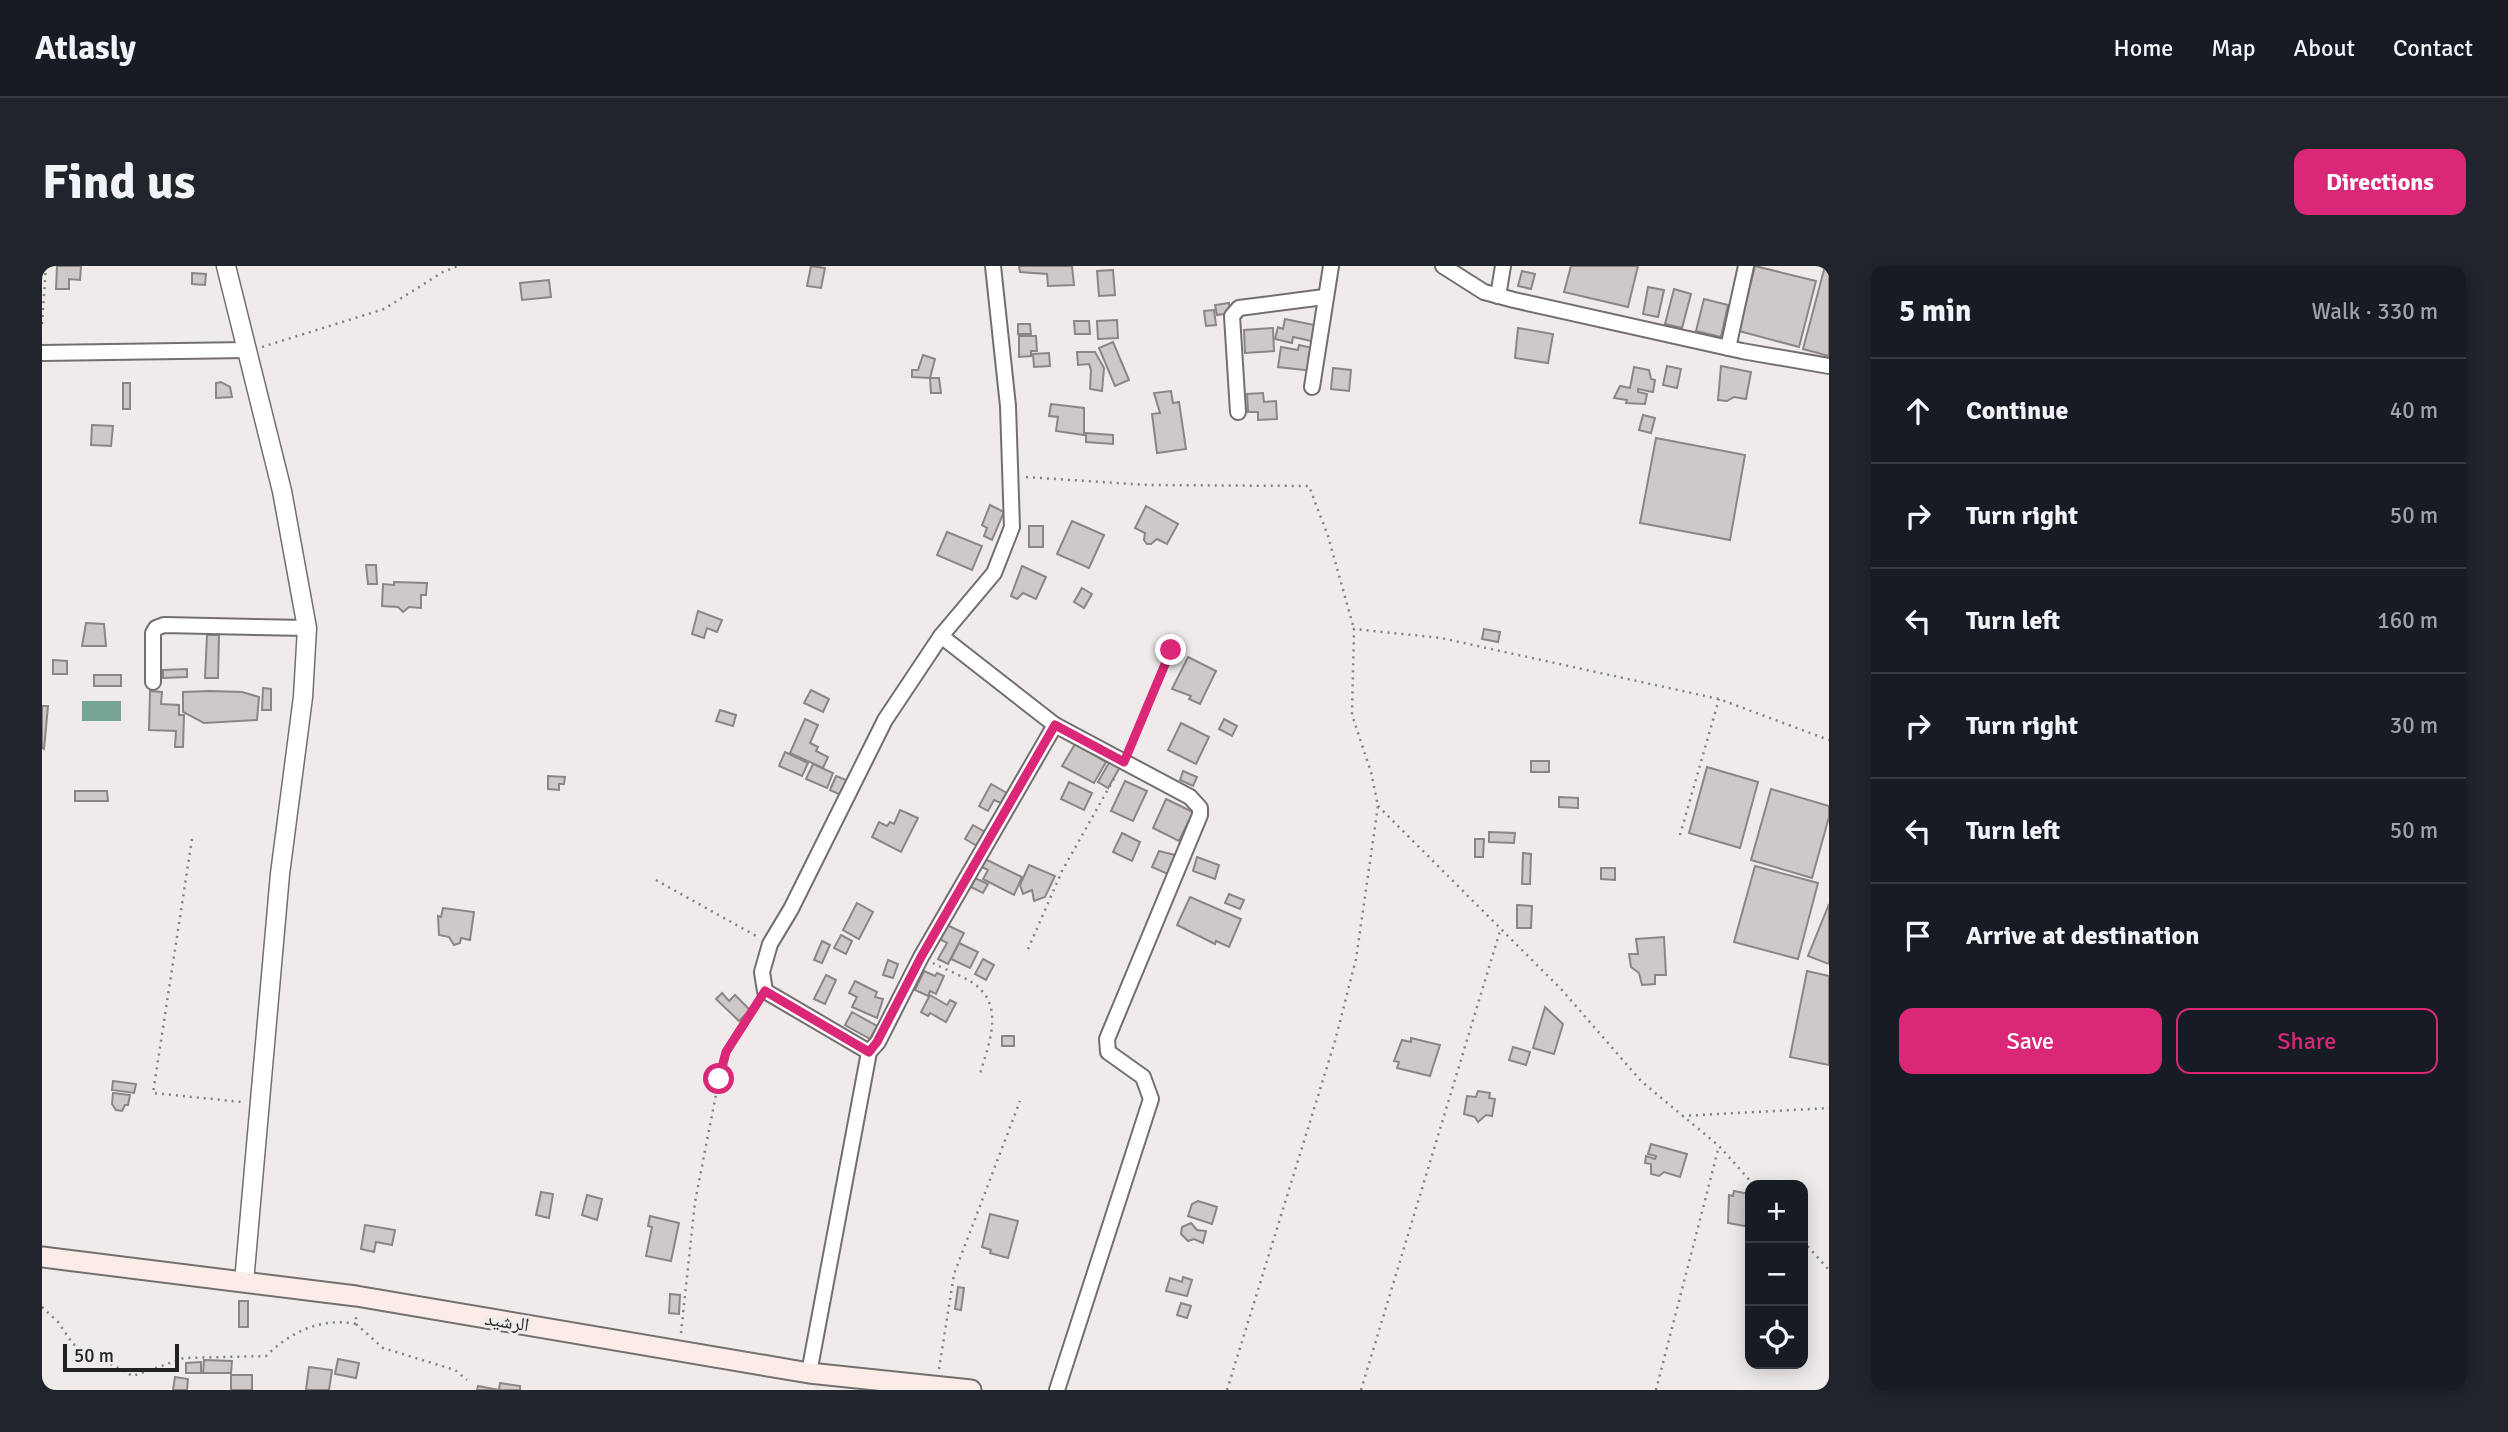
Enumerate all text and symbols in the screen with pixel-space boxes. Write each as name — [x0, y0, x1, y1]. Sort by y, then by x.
text: Atlasly — [35, 28, 136, 69]
text: Home — [2113, 33, 2173, 63]
text: Map — [2211, 33, 2256, 63]
text: About — [2294, 33, 2355, 63]
text: Contact — [2393, 33, 2473, 63]
button: Directions — [2294, 149, 2466, 215]
text: Find us — [42, 152, 195, 212]
text: 5 min — [1899, 293, 1971, 330]
text: Walk · 330 m — [2312, 297, 2438, 326]
icon: ahead — [1899, 392, 1937, 430]
text: Continue — [1966, 395, 2068, 427]
text: 40 m — [2390, 396, 2438, 425]
icon: right — [1899, 497, 1937, 535]
text: Turn right — [1966, 500, 2078, 532]
text: 50 m — [2390, 501, 2438, 530]
icon: left — [1899, 602, 1937, 640]
text: Turn left — [1966, 605, 2060, 637]
text: 160 m — [2377, 606, 2438, 635]
route end — [1155, 634, 1186, 665]
icon: right — [1899, 707, 1937, 745]
text: Turn right — [1966, 710, 2078, 742]
text: 30 m — [2390, 711, 2438, 740]
icon: left — [1899, 812, 1937, 850]
text: Turn left — [1966, 815, 2060, 847]
text: 50 m — [2390, 816, 2438, 845]
icon: arrive — [1899, 917, 1937, 955]
text: Arrive at destination — [1966, 920, 2199, 952]
button: Save — [1899, 1008, 2162, 1074]
button: Share — [2176, 1008, 2438, 1074]
route start — [703, 1063, 734, 1094]
map controls — [1745, 1180, 1808, 1369]
button: + — [1745, 1180, 1808, 1243]
button: − — [1745, 1243, 1808, 1306]
button: locate — [1745, 1306, 1808, 1369]
street label: الرشيد — [483, 1307, 531, 1337]
scale bar — [63, 1341, 178, 1373]
text: 50 m — [74, 1344, 114, 1368]

